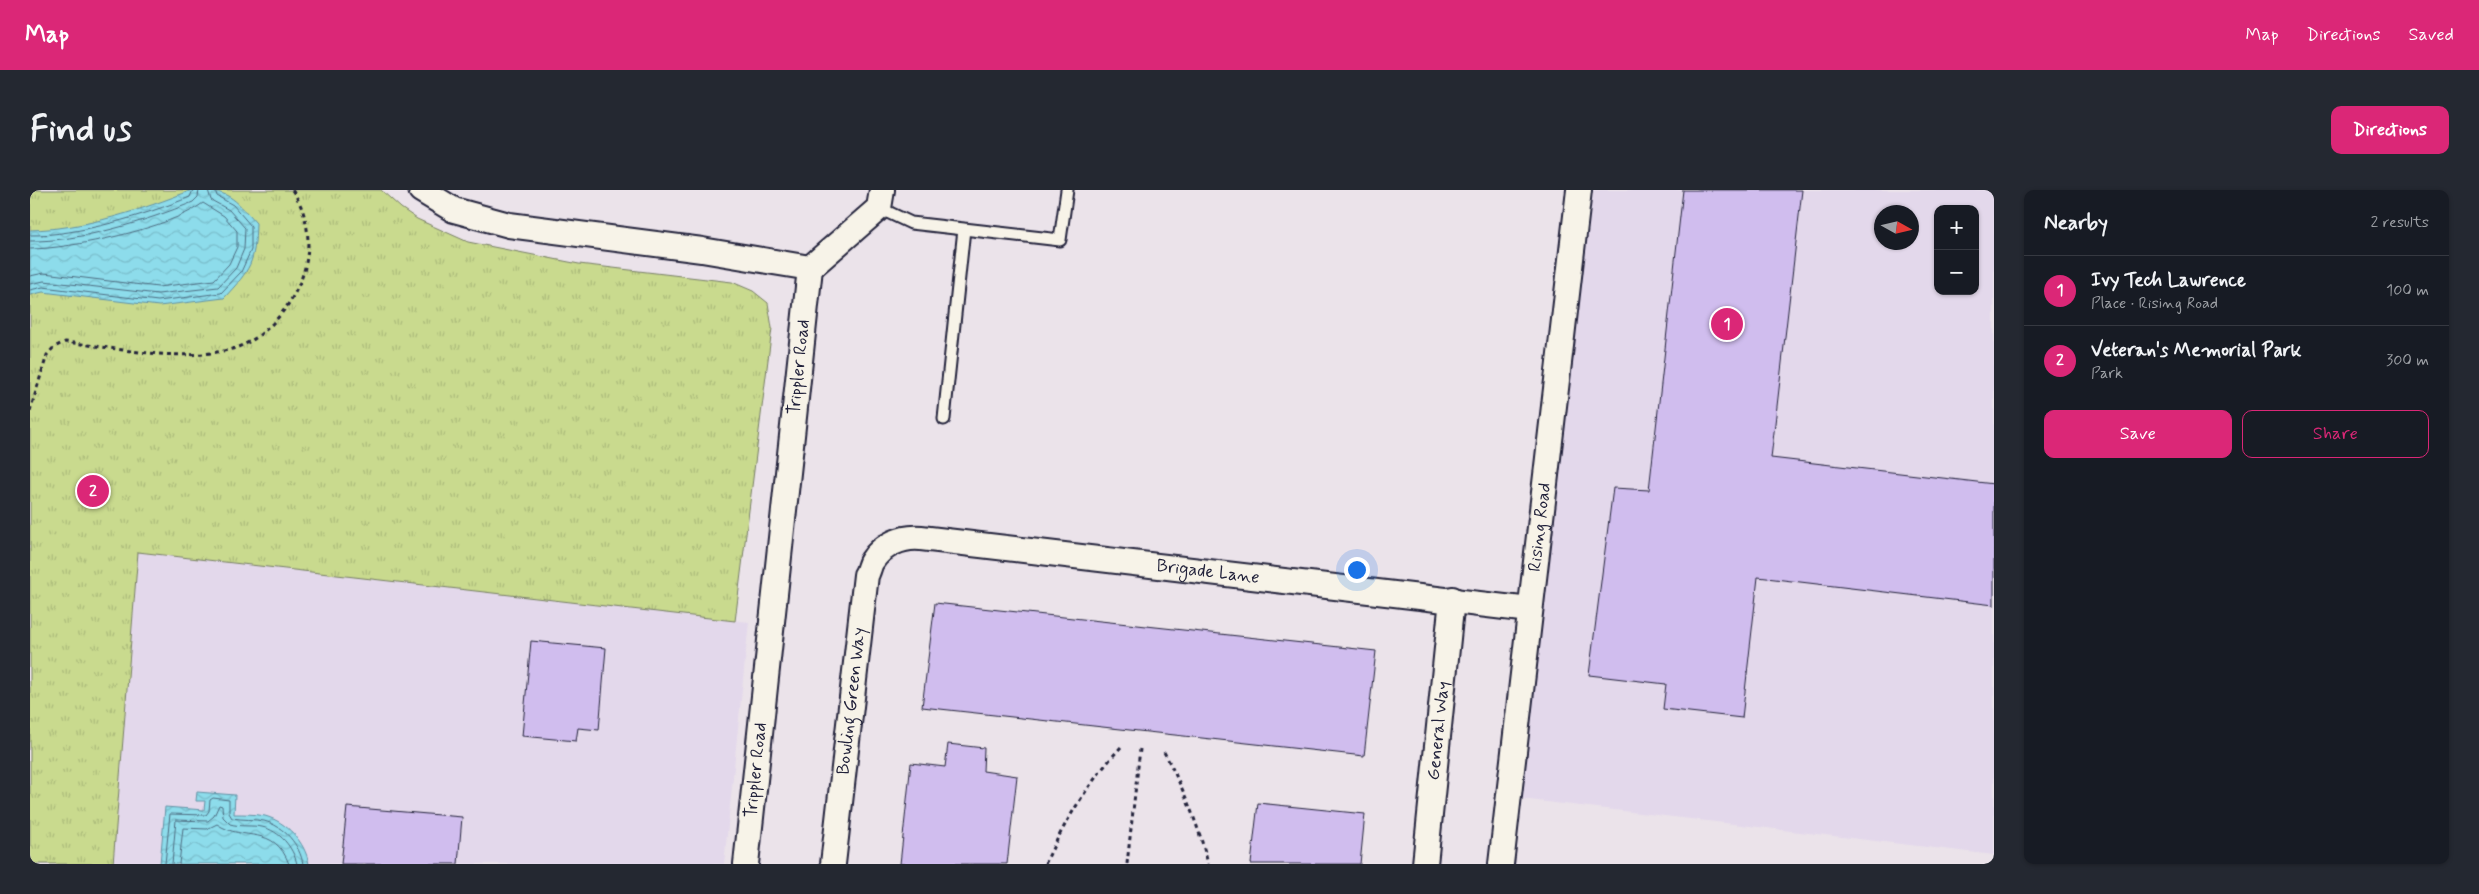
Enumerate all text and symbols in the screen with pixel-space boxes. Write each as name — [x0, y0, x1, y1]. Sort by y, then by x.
text: Map — [25, 20, 69, 51]
text: Map — [2246, 23, 2279, 47]
text: Directions — [2307, 23, 2381, 47]
text: Saved — [2409, 23, 2454, 47]
button: Directions — [2331, 106, 2449, 154]
text: Find us — [30, 107, 132, 153]
north arrow — [1874, 205, 1919, 250]
map controls — [1934, 205, 1979, 295]
button: + — [1934, 205, 1979, 250]
text: Nearby — [2044, 209, 2108, 237]
text: 2 results — [2371, 212, 2429, 233]
button: − — [1934, 250, 1979, 295]
text: Ivy Tech Lawrence — [2091, 268, 2246, 293]
text: 1 — [2056, 280, 2064, 301]
text: 100 m — [2386, 280, 2429, 301]
text: Place · Rising Road — [2091, 293, 2218, 314]
pin: 1 — [1711, 305, 1743, 343]
street label: Trippler Road — [782, 318, 816, 416]
text: Veteran's Memorial Park — [2091, 338, 2302, 363]
text: 2 — [2056, 350, 2064, 371]
text: 300 m — [2386, 350, 2429, 371]
text: Park — [2091, 363, 2123, 384]
button: Save — [2044, 410, 2232, 458]
button: Share — [2242, 410, 2429, 458]
pin: 2 — [77, 472, 109, 510]
street label: Rising Road — [1523, 481, 1557, 573]
street label: Brigade Lane — [1155, 554, 1261, 590]
your location — [1344, 557, 1370, 583]
street label: Bowling Green Way — [831, 626, 872, 776]
street label: General Way — [1422, 680, 1456, 781]
street label: Trippler Road — [739, 721, 773, 819]

